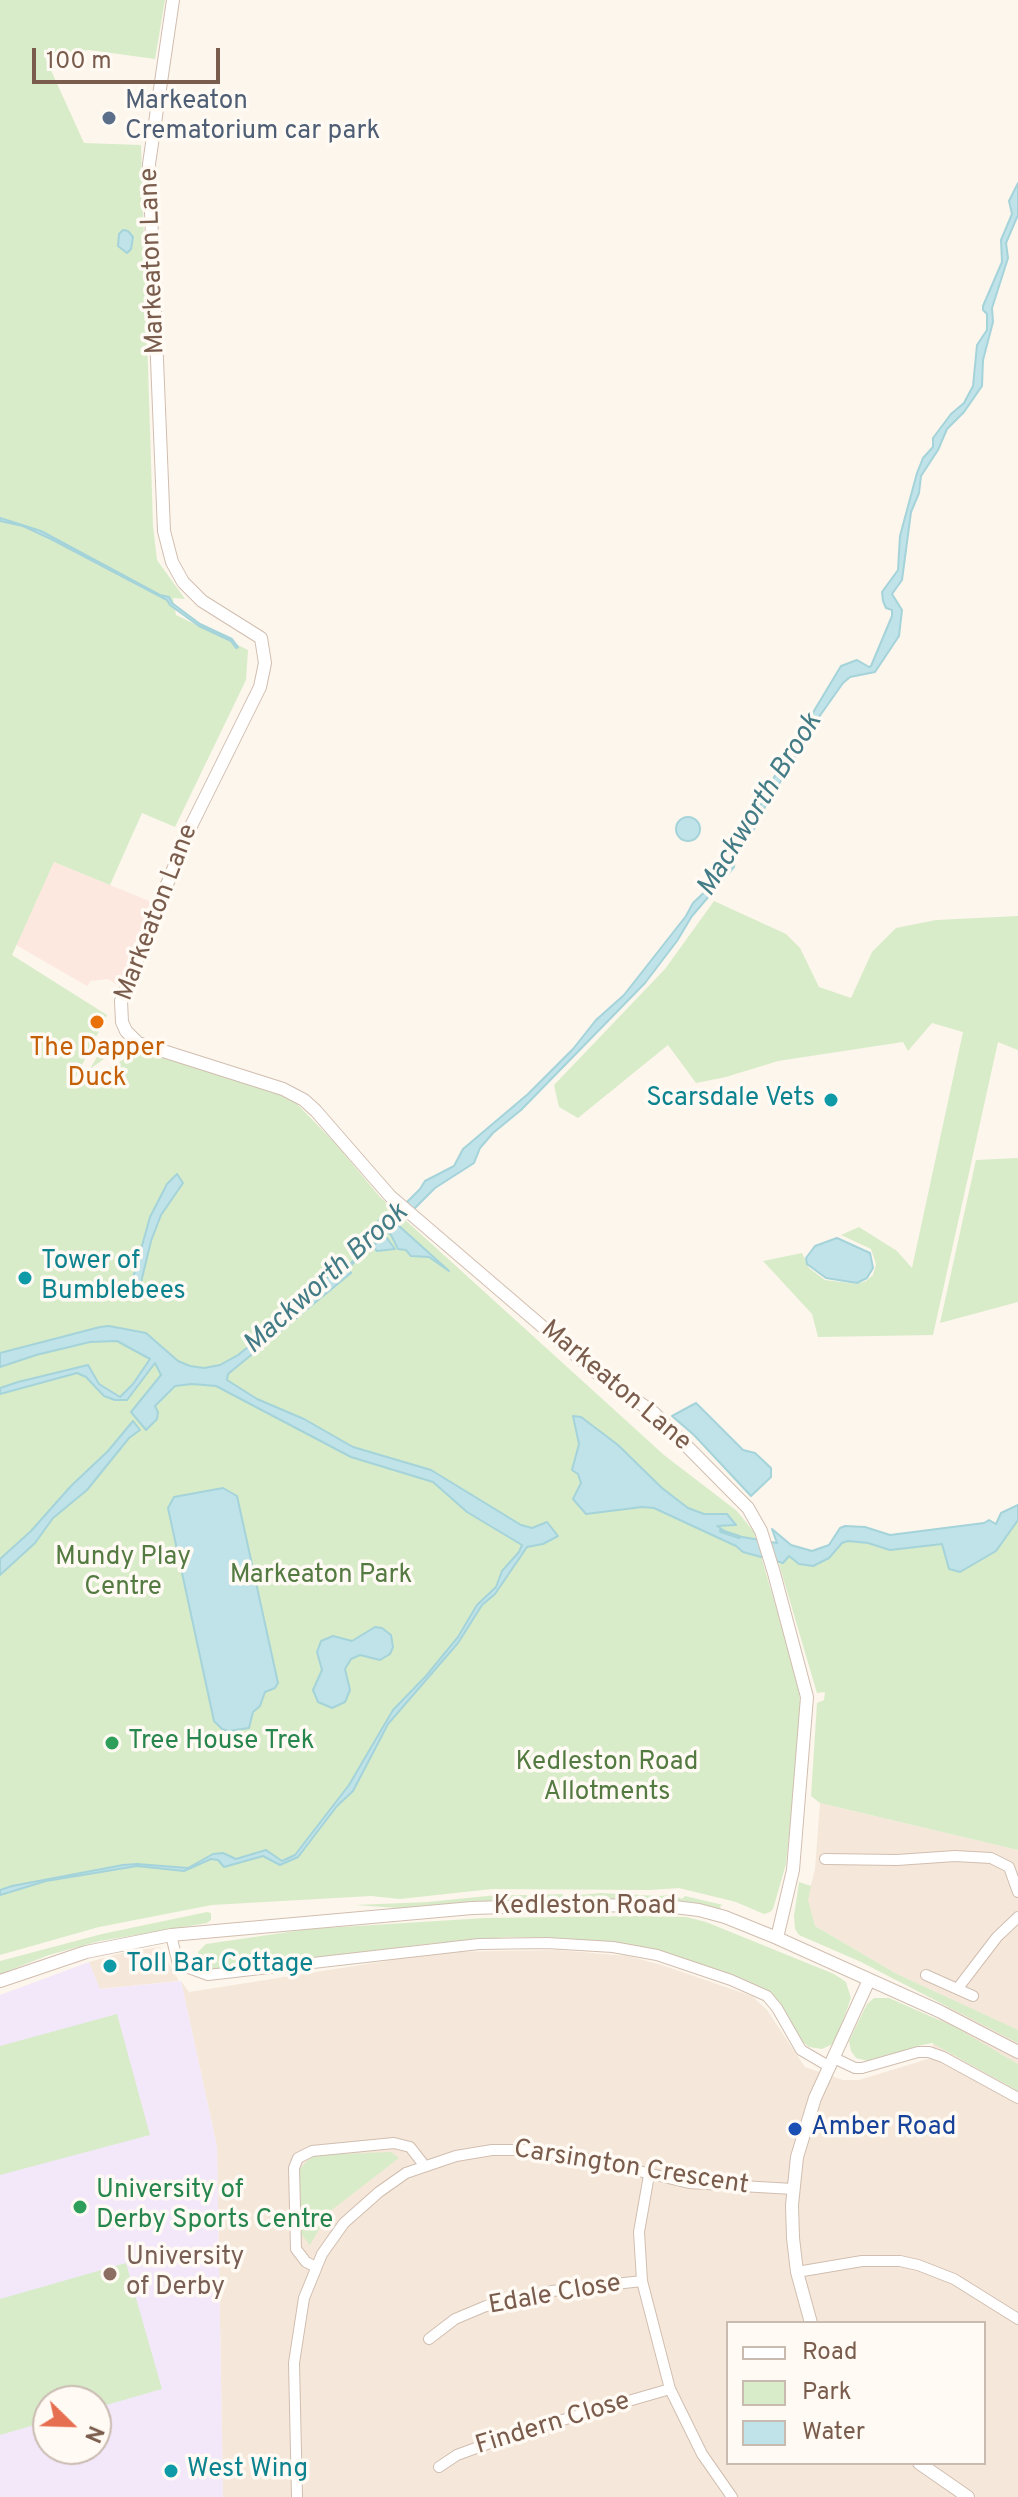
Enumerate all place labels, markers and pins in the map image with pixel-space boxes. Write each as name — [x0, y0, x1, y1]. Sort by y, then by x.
place label: Markeaton Crematorium car park — [125, 87, 380, 148]
marker: Markeaton Crematorium car park — [100, 109, 118, 127]
marker: The Dapper Duck — [88, 1013, 106, 1031]
place label: The Dapper Duck — [29, 1034, 165, 1096]
place label: Scarsdale Vets — [646, 1084, 815, 1116]
marker: Scarsdale Vets — [822, 1091, 840, 1109]
place label: Tower of Bumblebees — [41, 1247, 186, 1308]
marker: Tower of Bumblebees — [16, 1269, 34, 1287]
place label: Tree House Trek — [128, 1727, 314, 1759]
marker: Tree House Trek — [103, 1734, 121, 1752]
place label: Toll Bar Cottage — [126, 1950, 313, 1982]
marker: Toll Bar Cottage — [101, 1957, 119, 1975]
place label: Amber Road — [811, 2113, 956, 2145]
marker: Amber Road — [786, 2120, 804, 2138]
place label: University of Derby Sports Centre — [96, 2176, 333, 2238]
marker: University of Derby Sports Centre — [71, 2198, 89, 2216]
place label: University of Derby — [126, 2243, 244, 2304]
marker: University of Derby — [101, 2265, 119, 2283]
place label: West Wing — [187, 2455, 308, 2487]
marker: West Wing — [162, 2462, 180, 2480]

